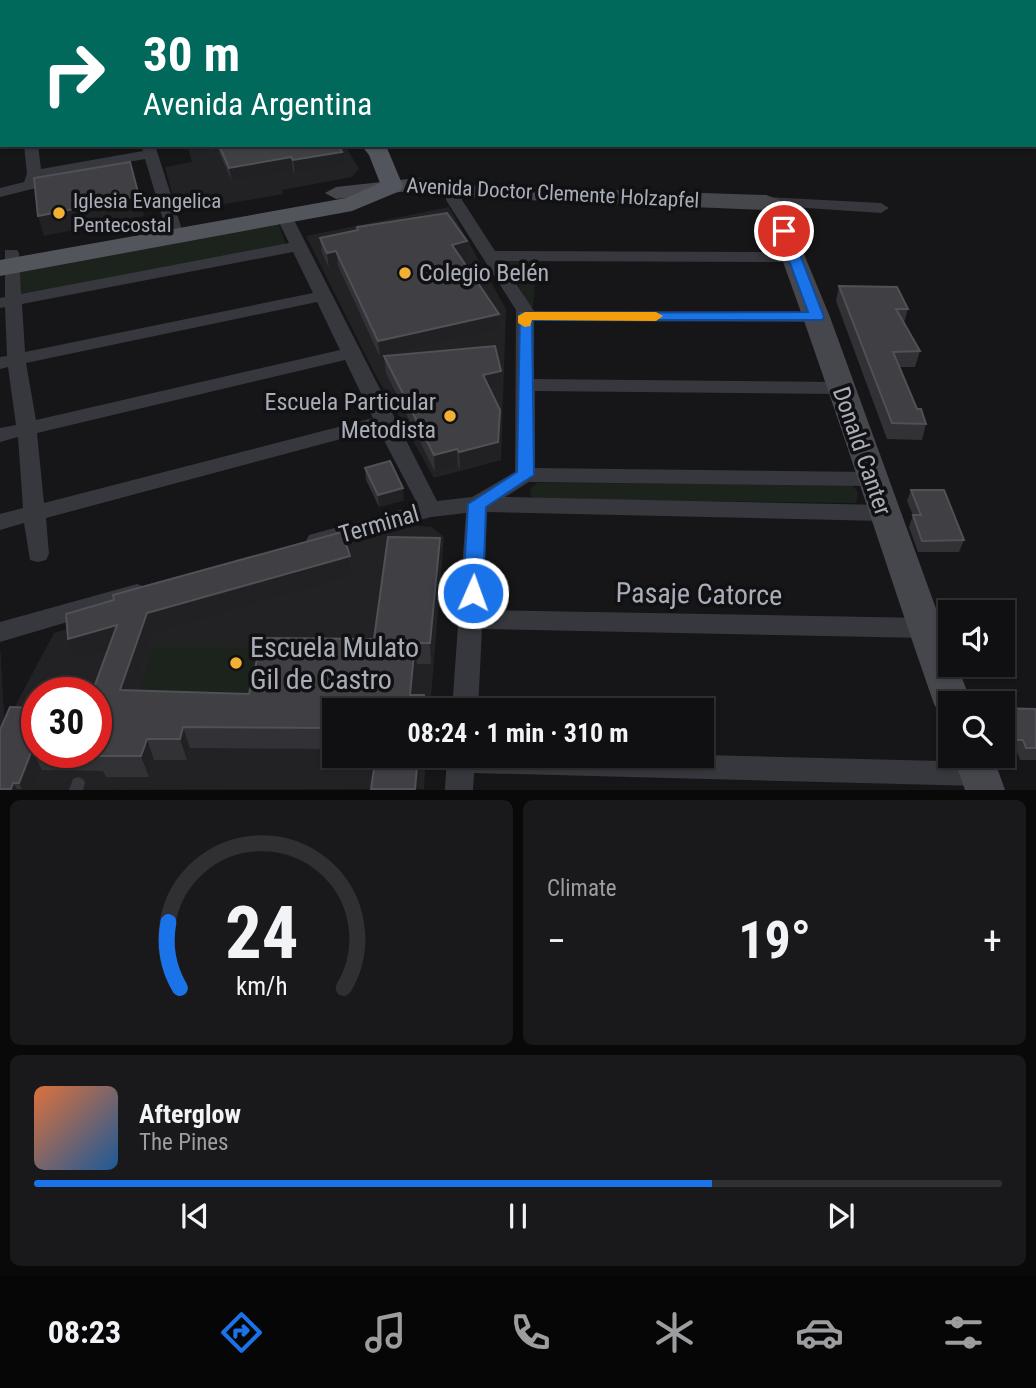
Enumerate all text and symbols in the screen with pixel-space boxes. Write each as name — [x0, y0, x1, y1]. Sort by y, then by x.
text: 30 m — [143, 26, 240, 83]
icon: right — [28, 28, 119, 119]
text: Avenida Argentina — [143, 85, 372, 123]
street label: Avenida Doctor Clemente Holzapfel — [406, 173, 700, 213]
place label: Iglesia Evangelica Pentecostal — [73, 189, 221, 237]
pin — [754, 201, 814, 261]
marker: Iglesia Evangelica Pentecostal — [51, 205, 67, 221]
icon: arrive — [765, 212, 803, 250]
place label: Colegio Belén — [419, 259, 549, 287]
marker: Colegio Belén — [397, 265, 413, 281]
street label: Donald Canter — [827, 383, 897, 519]
place label: Escuela Particular Metodista — [264, 388, 436, 444]
marker: Escuela Particular Metodista — [442, 408, 458, 424]
street label: Terminal — [336, 499, 422, 549]
position arrow — [436, 556, 510, 630]
street label: Pasaje Catorce — [615, 576, 783, 612]
map controls — [938, 600, 1015, 768]
button: sound — [938, 600, 1015, 677]
place label: Escuela Mulato Gil de Castro — [250, 631, 419, 696]
marker: Escuela Mulato Gil de Castro — [228, 655, 244, 671]
speed limit sign: 30 — [21, 677, 112, 768]
button: search — [938, 691, 1015, 768]
text: 08:24 · 1 min · 310 m — [408, 718, 628, 748]
text: Climate — [547, 875, 617, 902]
text: 24 — [225, 891, 298, 977]
text: 19° — [738, 910, 811, 971]
text: − — [547, 919, 566, 963]
text: + — [983, 919, 1002, 963]
text: km/h — [236, 972, 287, 1001]
text: Afterglow — [139, 1099, 241, 1129]
text: The Pines — [139, 1129, 229, 1156]
icon: previous — [176, 1197, 214, 1235]
icon: pause — [499, 1197, 537, 1235]
icon: next — [822, 1197, 860, 1235]
icon: directions — [217, 1308, 266, 1357]
icon: music — [361, 1308, 410, 1357]
icon: phone — [506, 1308, 555, 1357]
icon: climate — [650, 1308, 699, 1357]
icon: car — [795, 1308, 844, 1357]
icon: filters — [939, 1308, 988, 1357]
text: 08:23 — [48, 1313, 121, 1351]

